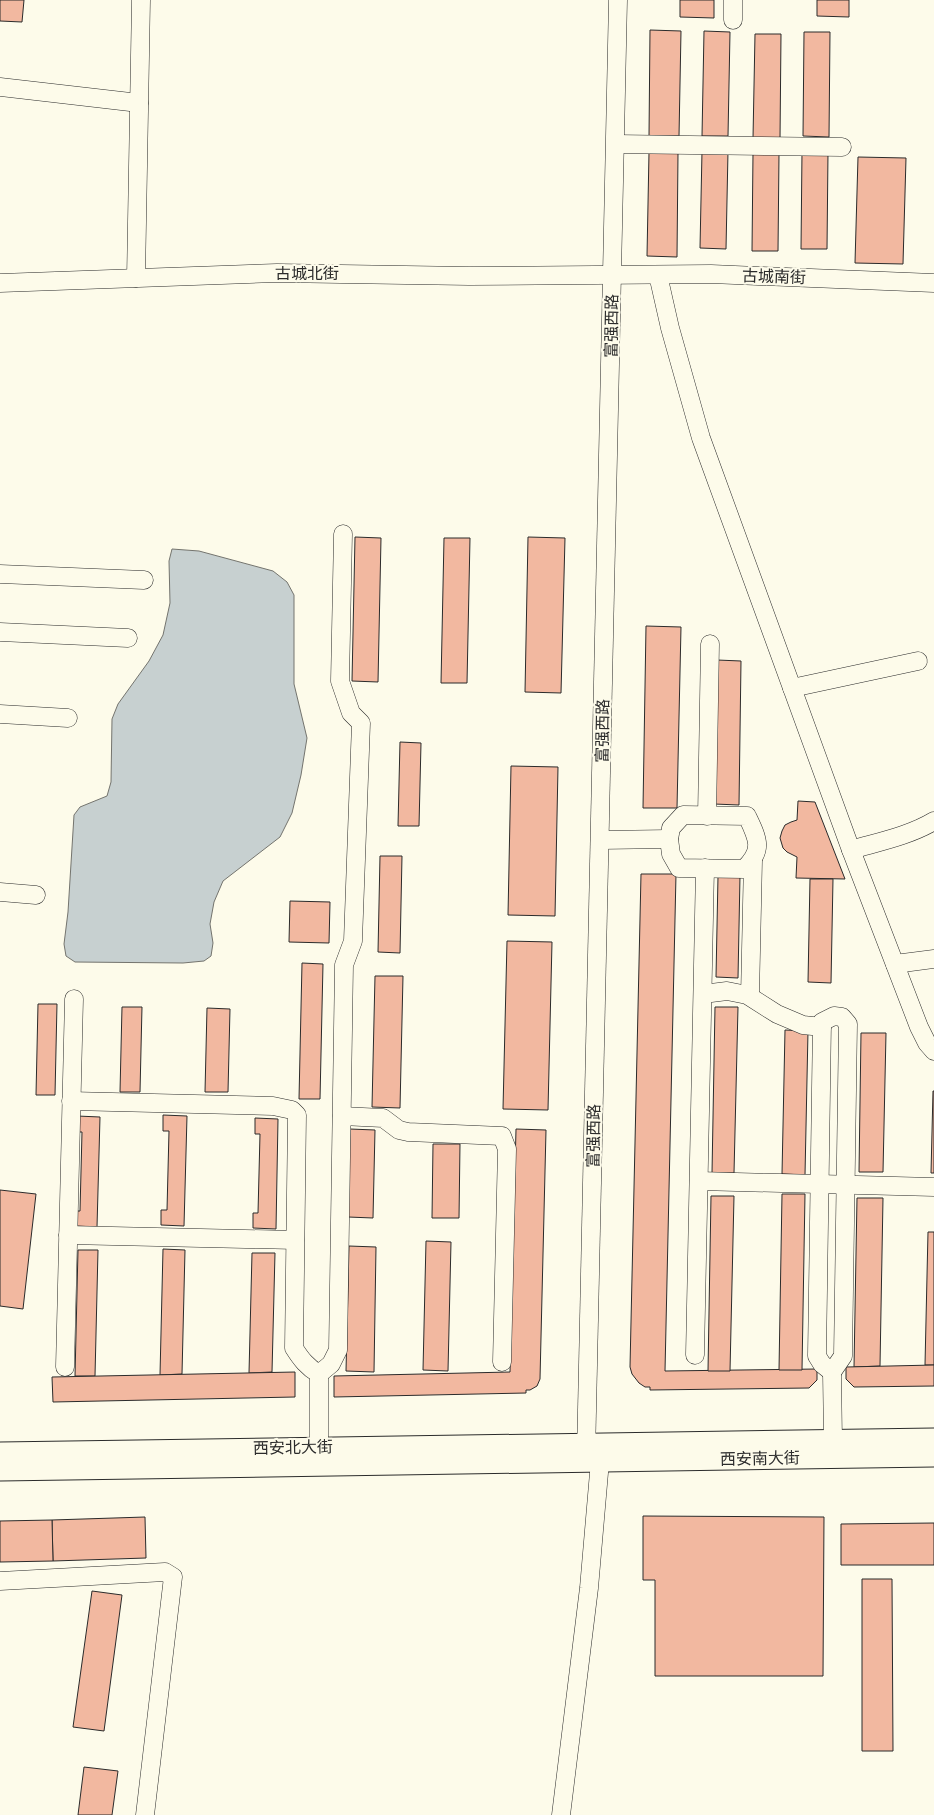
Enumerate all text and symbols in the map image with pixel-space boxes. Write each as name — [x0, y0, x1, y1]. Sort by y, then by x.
street label: 古城北街 — [275, 263, 339, 285]
street label: 古城南街 — [742, 265, 806, 289]
street label: 富强西路 — [600, 294, 624, 358]
street label: 富强西路 — [591, 699, 615, 763]
street label: 富强西路 — [582, 1104, 606, 1168]
street label: 西安北大街 — [253, 1436, 333, 1460]
street label: 西安南大街 — [720, 1447, 800, 1471]

